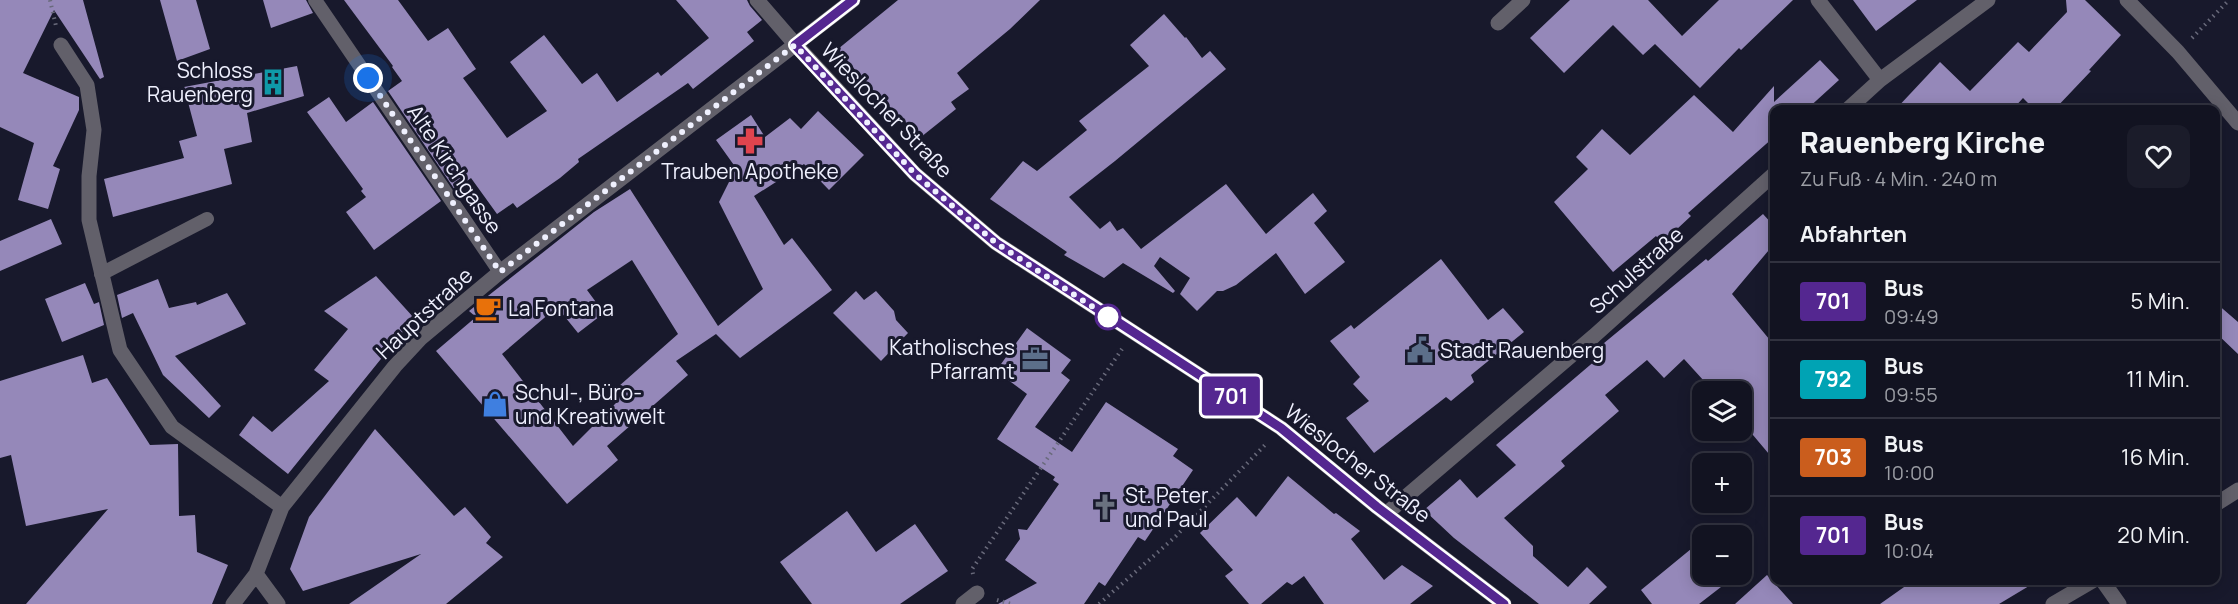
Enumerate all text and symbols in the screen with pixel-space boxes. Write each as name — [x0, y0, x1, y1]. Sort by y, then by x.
street label: Wieslocher Straße — [815, 36, 959, 184]
place label: Schloss Rauenberg — [147, 56, 253, 108]
your location — [353, 63, 383, 93]
building icon: Schloss Rauenberg — [258, 67, 288, 97]
street label: Alte Kirchgasse — [401, 99, 509, 239]
text: Rauenberg Kirche — [1800, 123, 2045, 161]
button: heart — [2127, 125, 2190, 188]
pharmacy icon: Trauben Apotheke — [735, 126, 765, 156]
place label: Trauben Apotheke — [661, 157, 839, 185]
text: Zu Fuß · 4 Min. · 240 m — [1800, 165, 1997, 192]
text: Abfahrten — [1800, 219, 1907, 249]
street label: Schulstraße — [1583, 220, 1689, 320]
street label: Hauptstraße — [370, 261, 478, 365]
text: Bus — [1884, 273, 1924, 303]
text: 5 Min. — [2131, 286, 2190, 316]
text: 701 — [1816, 287, 1850, 315]
cafe icon: La Fontana — [473, 293, 503, 323]
place label: La Fontana — [508, 294, 614, 322]
text: 09:49 — [1884, 303, 1939, 330]
unlabelled marker — [1095, 304, 1121, 330]
place label: Katholisches Pfarramt — [889, 333, 1015, 385]
public building icon: Stadt Rauenberg — [1405, 335, 1435, 365]
place label: Stadt Rauenberg — [1440, 336, 1604, 364]
office icon: Katholisches Pfarramt — [1020, 344, 1050, 374]
text: Bus — [1884, 351, 1924, 381]
text: 11 Min. — [2126, 364, 2190, 394]
text: 792 — [1815, 365, 1851, 393]
line badge: 701 — [1196, 376, 1266, 416]
place label: Schul-, Büro- und Kreativwelt — [515, 378, 665, 430]
map controls — [1692, 381, 1752, 585]
button: layers — [1692, 381, 1752, 441]
text: 09:55 — [1884, 381, 1938, 408]
text: 701 — [1214, 382, 1248, 410]
shop icon: Schul-, Büro- und Kreativwelt — [480, 389, 510, 419]
street label: Wieslocher Straße — [1279, 397, 1437, 529]
text: Bus — [1884, 429, 1924, 459]
text: 16 Min. — [2121, 442, 2190, 472]
text: 703 — [1814, 443, 1852, 471]
button: + — [1692, 453, 1752, 513]
text: 10:00 — [1884, 459, 1934, 486]
place label: St. Peter und Paul — [1125, 481, 1209, 533]
church icon: St. Peter und Paul — [1090, 492, 1120, 522]
text: Bus — [1884, 507, 1924, 537]
text: 20 Min. — [2117, 520, 2190, 550]
text: 701 — [1816, 521, 1850, 549]
button: − — [1692, 525, 1752, 585]
text: 10:04 — [1884, 537, 1934, 564]

